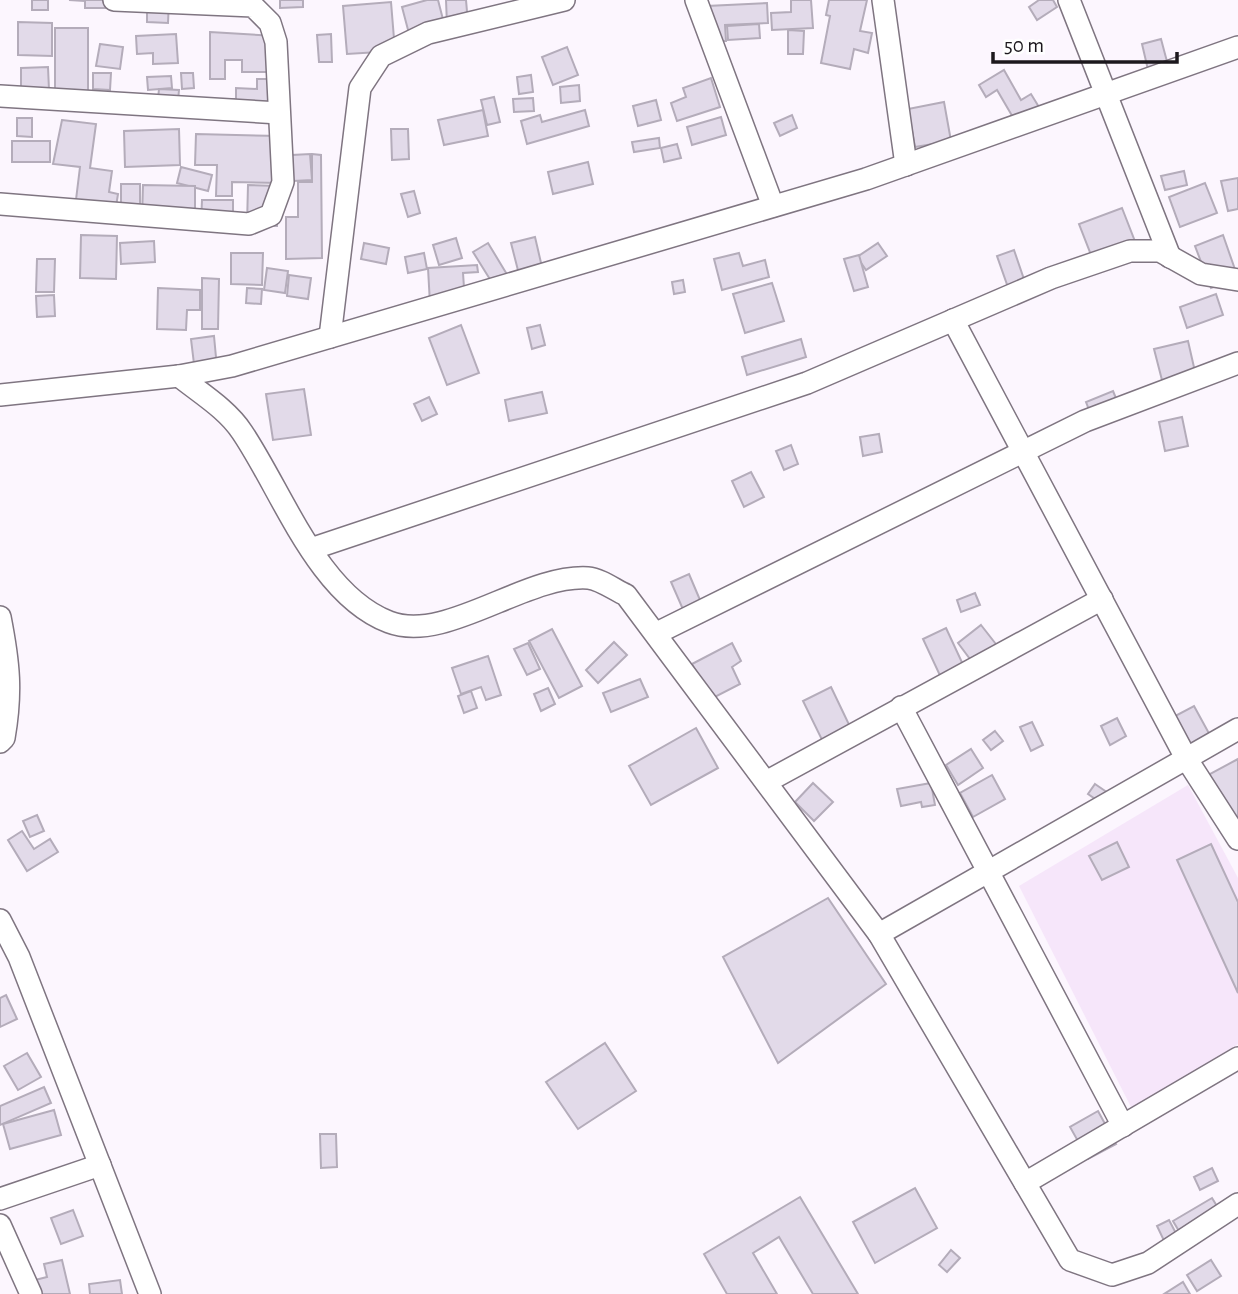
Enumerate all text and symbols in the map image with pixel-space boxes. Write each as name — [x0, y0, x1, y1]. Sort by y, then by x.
scale bar — [993, 21, 1177, 65]
text: 50 m — [1004, 35, 1044, 56]

